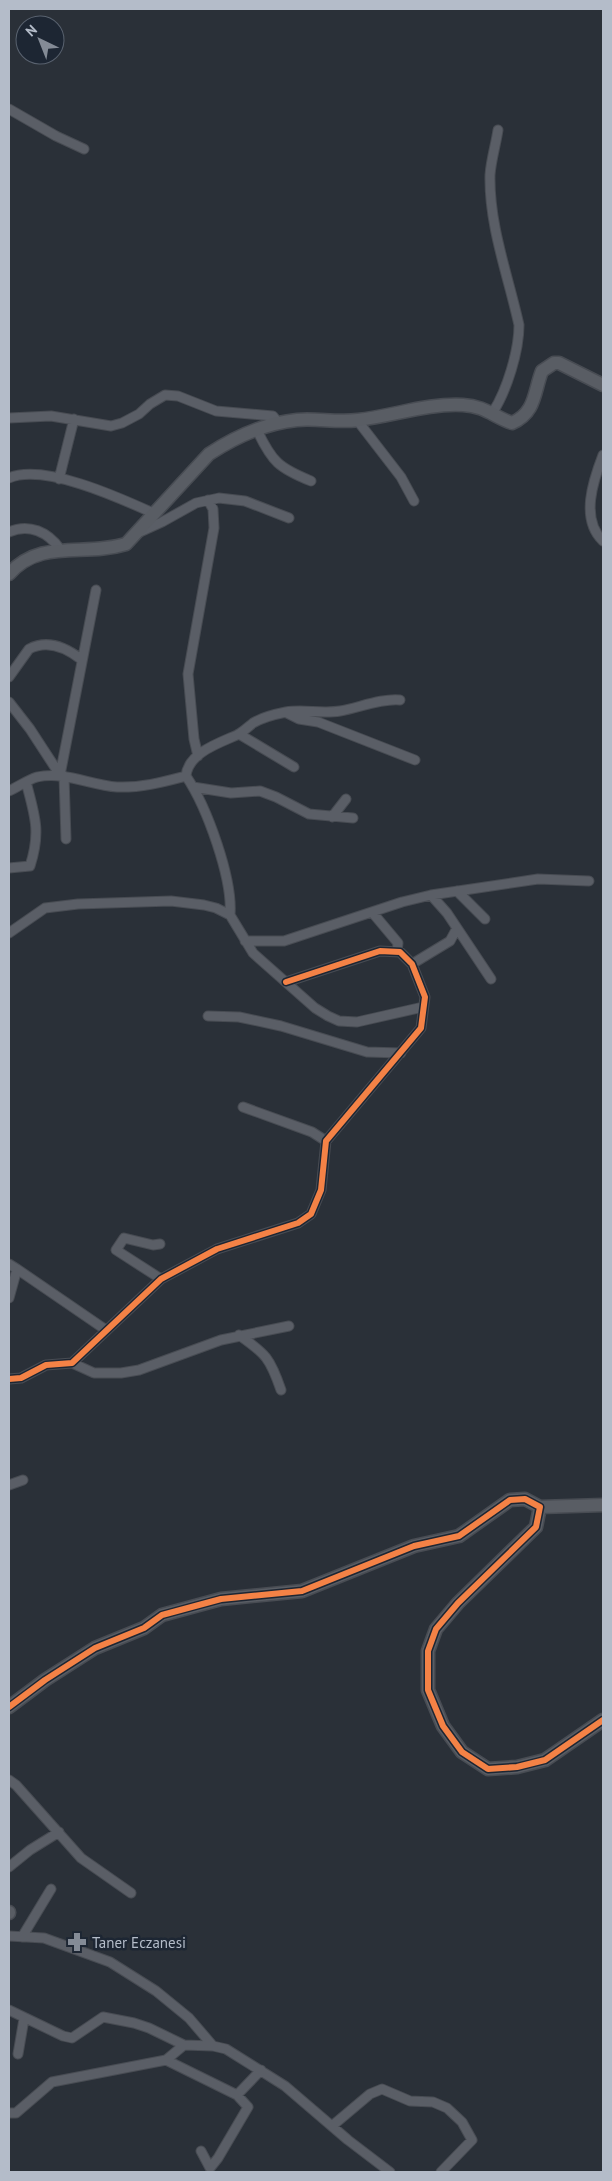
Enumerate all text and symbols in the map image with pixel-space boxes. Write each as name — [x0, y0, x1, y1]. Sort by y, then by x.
north arrow — [15, 15, 65, 65]
text: N — [22, 21, 41, 40]
pharmacy icon: Taner Eczanesi — [66, 1931, 88, 1953]
place label: Taner Eczanesi — [92, 1933, 186, 1952]

